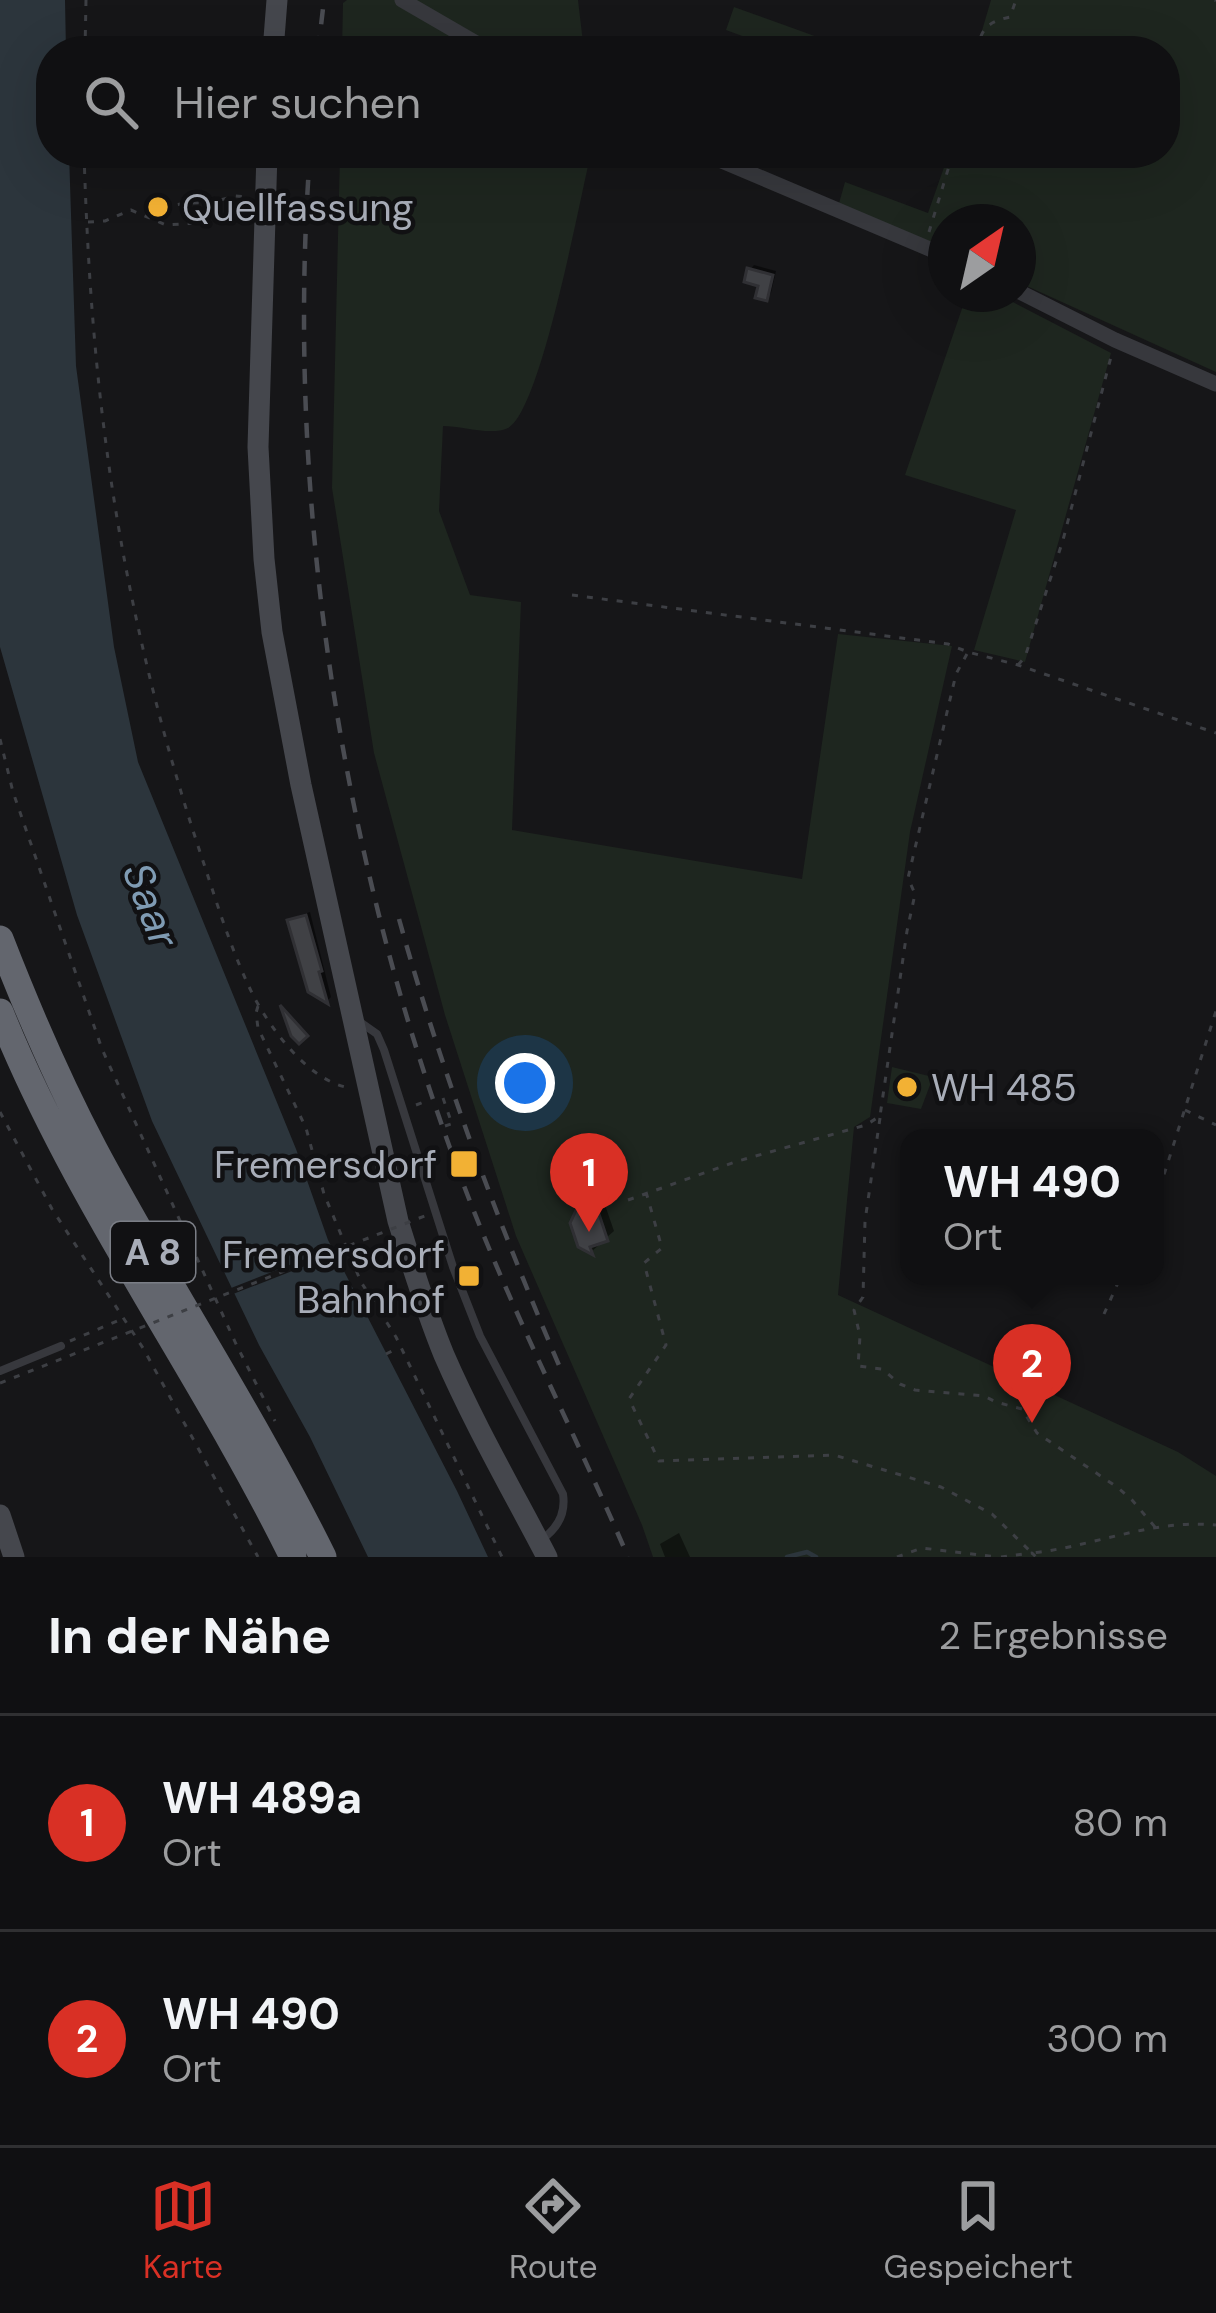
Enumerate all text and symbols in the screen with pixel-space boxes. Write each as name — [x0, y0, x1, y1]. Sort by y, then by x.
search box — [36, 36, 1180, 168]
icon: search — [78, 69, 144, 135]
text: Hier suchen — [174, 73, 421, 132]
place label: Quellfassung — [182, 182, 413, 233]
marker: Quellfassung — [145, 194, 171, 220]
north arrow — [928, 204, 1036, 312]
water label: Saar — [110, 855, 193, 957]
your location — [495, 1053, 555, 1113]
place label: WH 485 — [931, 1062, 1077, 1113]
marker: WH 485 — [894, 1074, 920, 1100]
popup — [900, 1129, 1164, 1285]
pin: 1 — [550, 1133, 628, 1232]
place label: Fremersdorf — [214, 1139, 437, 1190]
marker: Fremersdorf — [448, 1148, 480, 1180]
text: WH 490 — [943, 1152, 1121, 1211]
text: Ort — [943, 1211, 1003, 1262]
road number: A 8 — [111, 1222, 195, 1282]
place label: Fremersdorf Bahnhof — [222, 1229, 445, 1325]
marker: Fremersdorf Bahnhof — [456, 1263, 482, 1289]
pin: 2 — [993, 1324, 1071, 1423]
text: In der Nähe — [48, 1602, 332, 1669]
text: 2 Ergebnisse — [939, 1610, 1168, 1661]
text: WH 489a — [162, 1768, 362, 1827]
text: 1 — [80, 1797, 94, 1848]
text: 80 m — [1072, 1797, 1168, 1848]
text: Ort — [162, 1827, 222, 1878]
text: WH 490 — [162, 1984, 340, 2043]
text: 2 — [76, 2013, 98, 2064]
text: 300 m — [1046, 2013, 1168, 2064]
text: Ort — [162, 2043, 222, 2094]
tab: Karte — [143, 2173, 223, 2288]
tab: Route — [509, 2173, 597, 2288]
tab: Gespeichert — [884, 2173, 1073, 2288]

